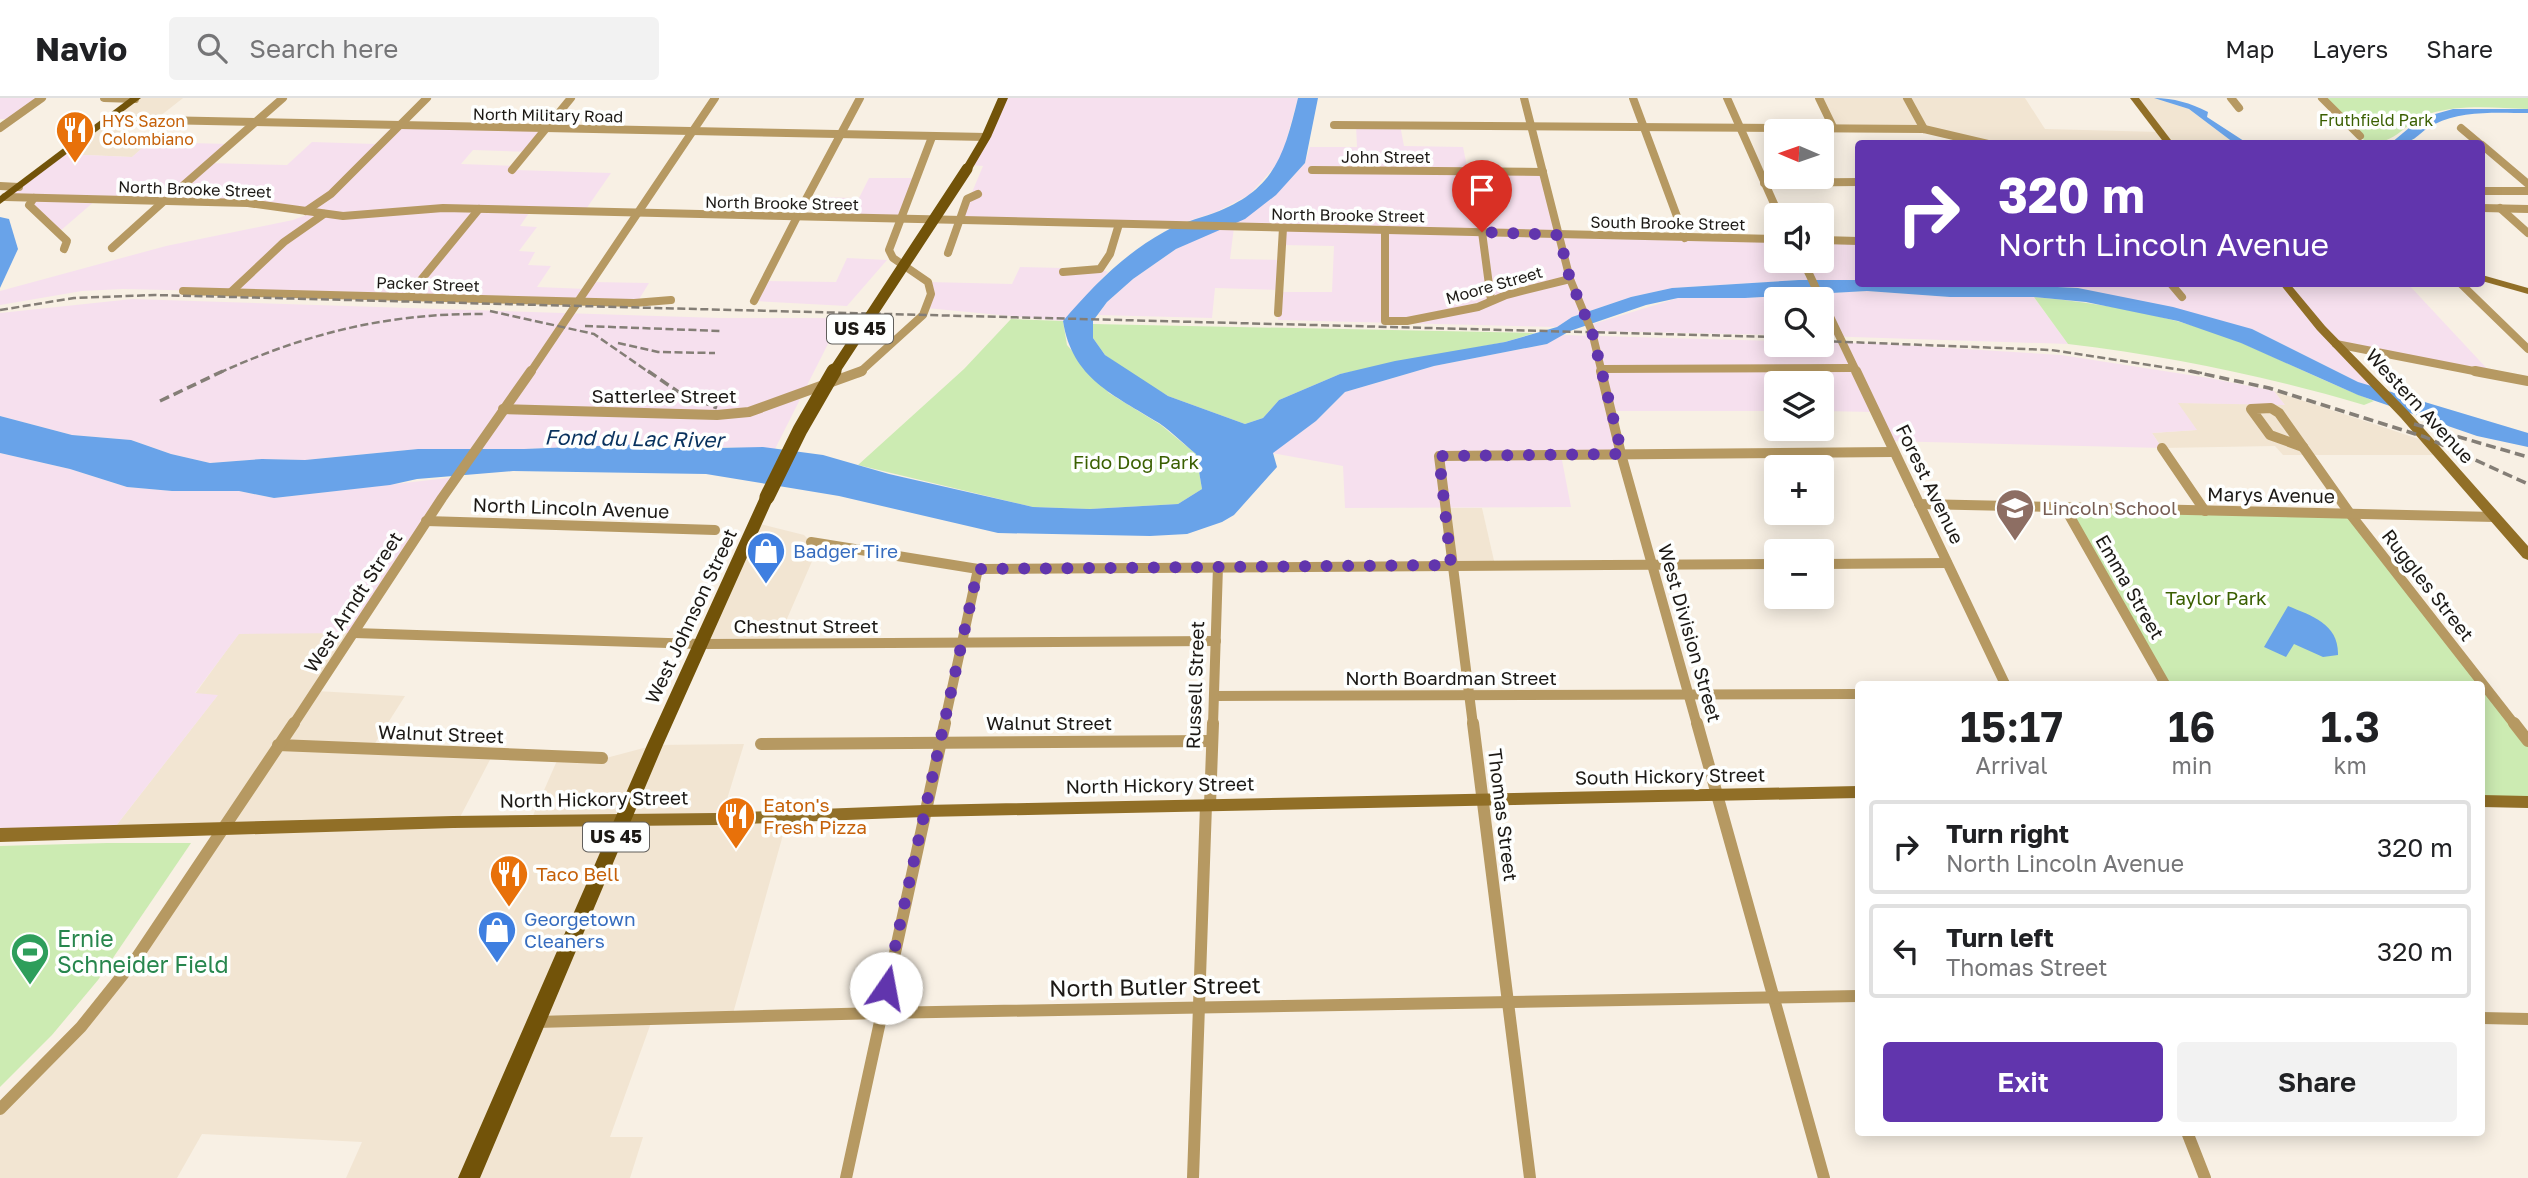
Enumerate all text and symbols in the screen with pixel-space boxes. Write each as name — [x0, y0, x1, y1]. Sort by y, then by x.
search box — [169, 17, 659, 80]
text: Navio — [35, 29, 127, 68]
icon: search — [193, 29, 231, 67]
text: Search here — [249, 33, 398, 64]
text: Map — [2225, 34, 2274, 63]
text: Layers — [2312, 34, 2388, 63]
text: Share — [2426, 34, 2493, 63]
street label: North Military Road — [473, 104, 623, 126]
restaurant icon: HYS Sazon Colombiano — [54, 109, 96, 164]
park label: Fruthfield Park — [2319, 110, 2433, 130]
place label: HYS Sazon Colombiano — [102, 111, 194, 149]
north arrow — [1764, 119, 1834, 189]
map controls — [1764, 119, 1834, 609]
street label: John Street — [1341, 147, 1431, 167]
pin — [1452, 160, 1512, 232]
text: 320 m — [1998, 165, 2145, 224]
icon: right — [1883, 168, 1974, 259]
icon: arrive — [1463, 171, 1501, 209]
street label: North Brooke Street — [118, 176, 272, 202]
street label: North Brooke Street — [705, 192, 859, 214]
button: sound — [1764, 203, 1834, 273]
street label: North Brooke Street — [1271, 204, 1425, 226]
street label: South Brooke Street — [1590, 212, 1746, 234]
text: North Lincoln Avenue — [1998, 225, 2329, 263]
street label: Moore Street — [1443, 262, 1545, 308]
street label: Packer Street — [376, 272, 480, 296]
button: search — [1764, 287, 1834, 357]
road number: US 45 — [827, 314, 893, 344]
street label: Western Avenue — [2361, 344, 2479, 468]
button: layers — [1764, 371, 1834, 441]
street label: Satterlee Street — [591, 384, 737, 407]
street label: Forest Avenue — [1892, 420, 1969, 547]
water label: Fond du Lac River — [544, 423, 727, 453]
park label: Fido Dog Park — [1073, 450, 1200, 473]
button: + — [1764, 455, 1834, 525]
street label: Marys Avenue — [2207, 482, 2335, 507]
school or university icon: Lincoln School — [1994, 487, 2036, 542]
street label: North Lincoln Avenue — [472, 493, 670, 522]
place label: Lincoln School — [2042, 496, 2177, 519]
street label: Ruggles Street — [2378, 524, 2479, 645]
street label: West Johnson Street — [640, 525, 741, 707]
street label: West Arndt Street — [299, 527, 407, 676]
shop icon: Badger Tire — [745, 530, 787, 585]
street label: Emma Street — [2091, 530, 2170, 643]
place label: Badger Tire — [793, 539, 898, 562]
button: − — [1764, 539, 1834, 609]
street label: West Division Street — [1654, 541, 1727, 725]
park label: Taylor Park — [2165, 586, 2267, 609]
street label: Chestnut Street — [733, 614, 879, 637]
street label: Russell Street — [1181, 620, 1208, 750]
street label: North Boardman Street — [1345, 666, 1557, 689]
text: 15:17 — [1960, 701, 2063, 751]
text: 16 — [2168, 701, 2216, 751]
text: 1.3 — [2320, 701, 2380, 751]
street label: Walnut Street — [986, 711, 1112, 734]
street label: Walnut Street — [378, 720, 504, 747]
street label: Thomas Street — [1484, 747, 1523, 883]
text: Arrival — [1976, 751, 2048, 779]
text: min — [2171, 751, 2212, 779]
text: km — [2334, 751, 2367, 779]
street label: South Hickory Street — [1575, 762, 1765, 789]
street label: North Hickory Street — [1065, 771, 1255, 798]
street label: North Hickory Street — [499, 785, 689, 812]
place label: Eaton's Fresh Pizza — [763, 793, 867, 838]
restaurant icon: Eaton's Fresh Pizza — [715, 795, 757, 850]
text: Turn right — [1946, 818, 2069, 849]
road number: US 45 — [583, 822, 649, 852]
icon: right — [1887, 828, 1925, 866]
text: 320 m — [2377, 832, 2453, 863]
text: North Lincoln Avenue — [1946, 849, 2184, 877]
restaurant icon: Taco Bell — [488, 853, 530, 908]
place label: Taco Bell — [536, 862, 619, 885]
place label: Georgetown Cleaners — [524, 907, 636, 952]
shop icon: Georgetown Cleaners — [476, 909, 518, 964]
text: Turn left — [1946, 922, 2054, 953]
place label: Ernie Schneider Field — [57, 924, 229, 978]
sports icon: Ernie Schneider Field — [9, 931, 51, 986]
icon: left — [1887, 932, 1925, 970]
text: 320 m — [2377, 936, 2453, 967]
position arrow — [849, 951, 923, 1025]
text: Thomas Street — [1946, 953, 2108, 981]
street label: North Butler Street — [1049, 970, 1261, 1002]
button: Exit — [1883, 1042, 2163, 1122]
button: Share — [2177, 1042, 2457, 1122]

